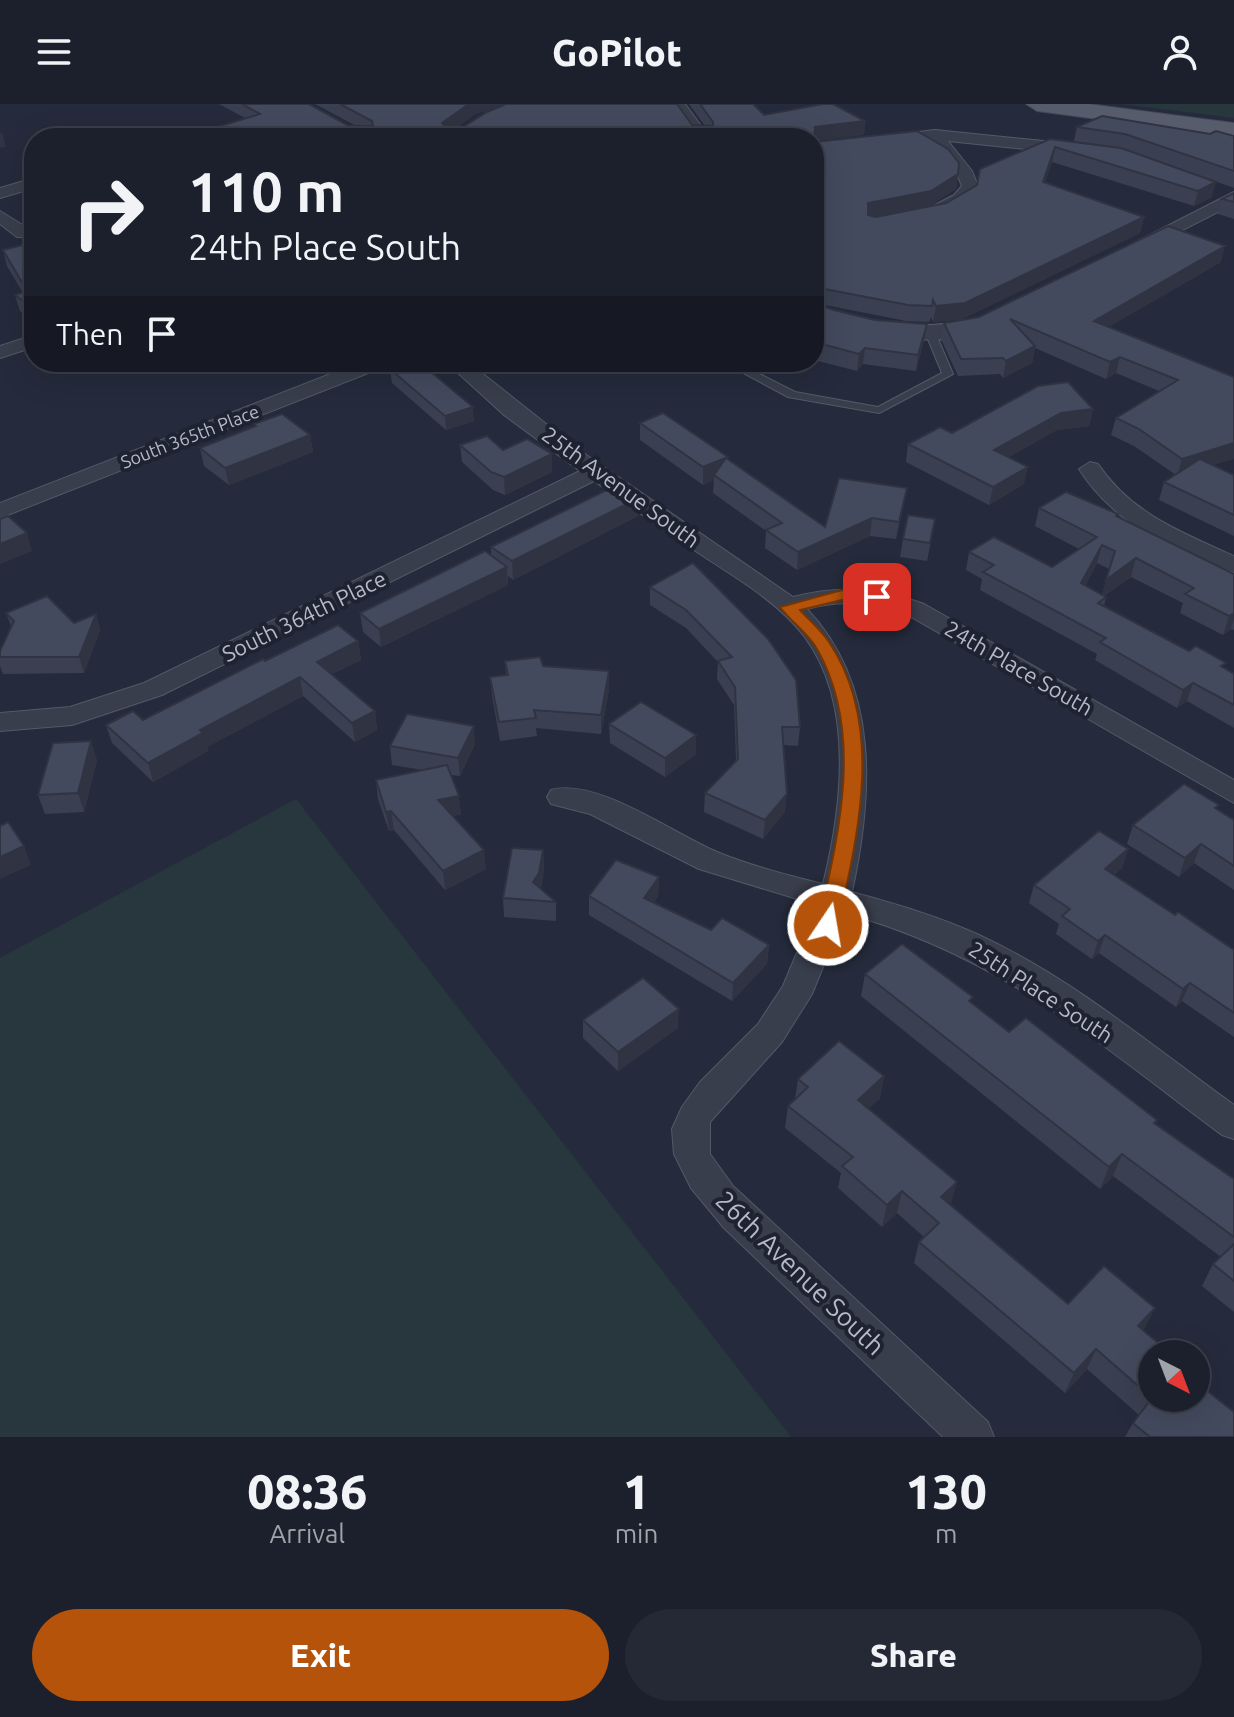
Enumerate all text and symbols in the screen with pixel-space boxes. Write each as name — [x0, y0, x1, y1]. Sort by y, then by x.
icon: menu — [32, 30, 76, 74]
icon: person — [1158, 30, 1202, 74]
text: GoPilot — [552, 32, 682, 73]
icon: right — [56, 160, 160, 264]
text: 110 m — [188, 160, 344, 223]
text: 24th Place South — [188, 226, 461, 267]
icon: arrive — [140, 312, 184, 356]
text: Then — [56, 317, 124, 351]
street label: South 365th Place — [118, 400, 262, 472]
street label: 25th Avenue South — [538, 421, 705, 552]
pin — [843, 563, 911, 631]
street label: South 364th Place — [218, 565, 390, 666]
icon: arrive — [855, 575, 899, 619]
street label: 24th Place South — [941, 615, 1098, 720]
position arrow — [786, 883, 870, 967]
street label: 25th Place South — [964, 936, 1118, 1048]
street label: 26th Avenue South — [710, 1185, 890, 1360]
north arrow — [1138, 1340, 1210, 1412]
map controls — [1138, 1340, 1210, 1412]
text: 08:36 — [247, 1464, 367, 1518]
text: 1 — [623, 1464, 650, 1518]
text: 130 — [906, 1464, 987, 1518]
text: Arrival — [269, 1519, 345, 1548]
text: min — [615, 1519, 658, 1548]
text: m — [935, 1519, 957, 1548]
button: Exit — [32, 1609, 609, 1701]
button: Share — [625, 1609, 1202, 1701]

